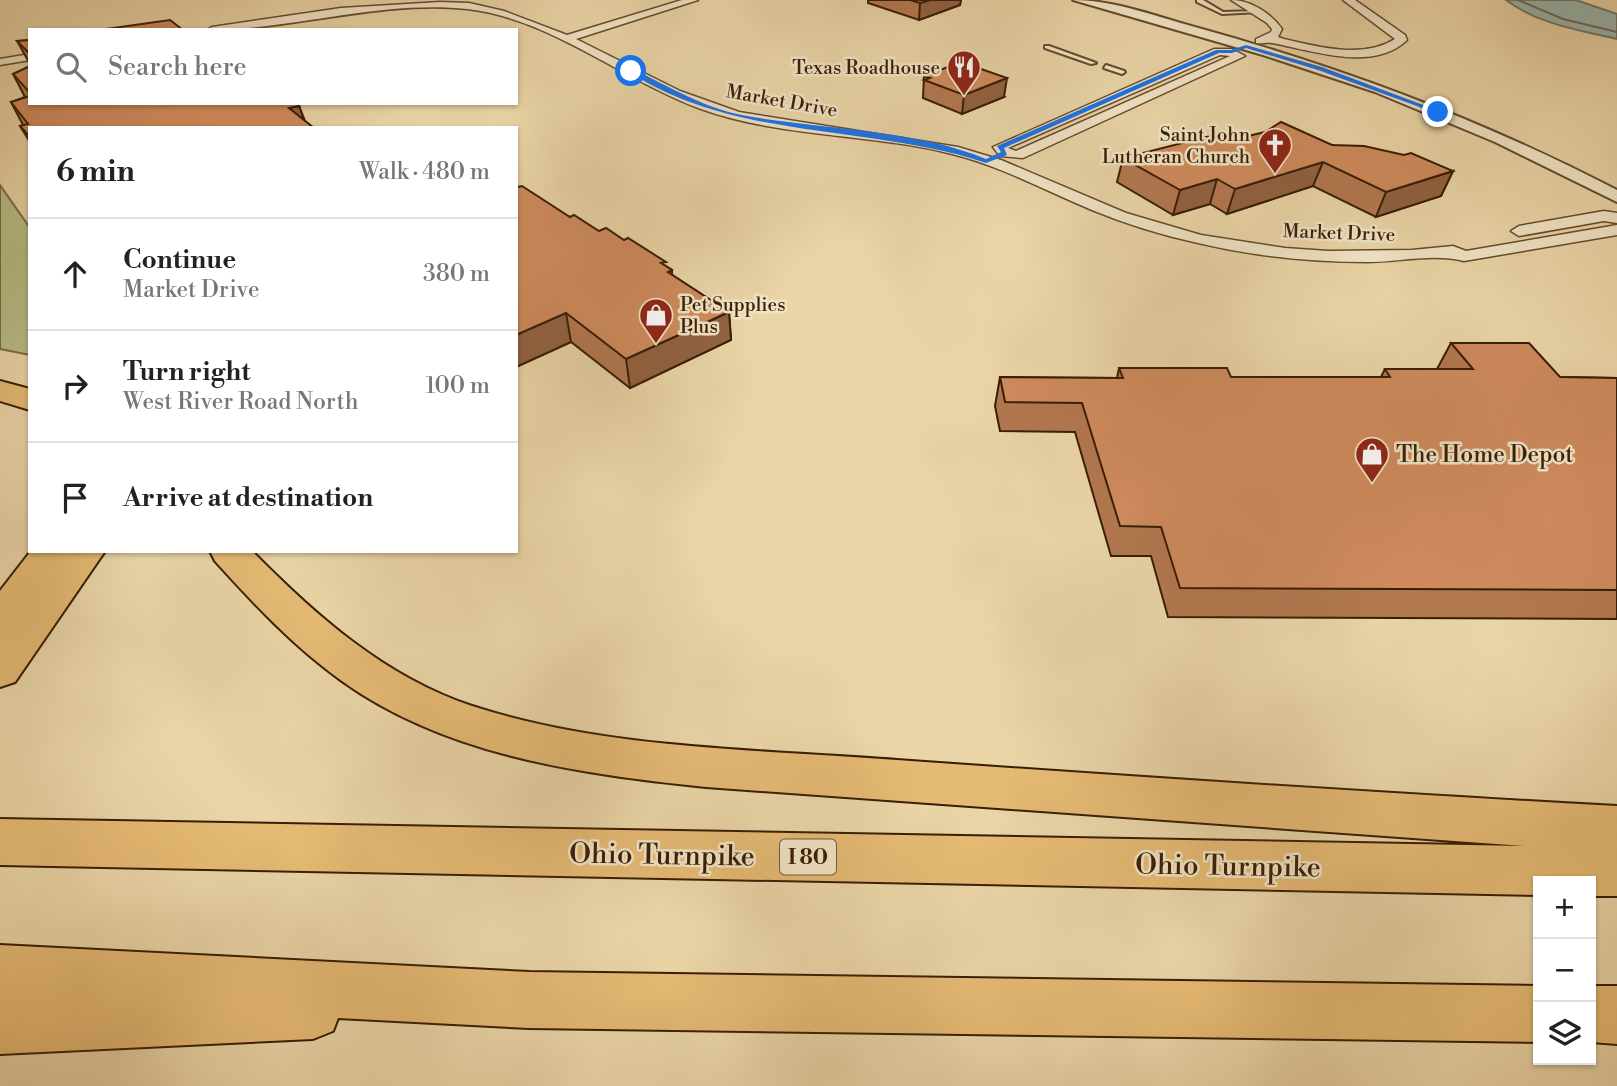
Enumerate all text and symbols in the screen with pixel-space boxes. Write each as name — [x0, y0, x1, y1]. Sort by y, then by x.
search box — [28, 28, 518, 105]
icon: search — [52, 48, 90, 86]
restaurant icon: Texas Roadhouse — [945, 48, 983, 97]
text: Search here — [108, 51, 247, 83]
route start — [615, 55, 646, 86]
place label: Texas Roadhouse — [792, 56, 940, 80]
street label: Market Drive — [724, 79, 839, 123]
route end — [1422, 96, 1453, 127]
place label: Saint John Lutheran Church — [1102, 123, 1250, 169]
church icon: Saint John Lutheran Church — [1256, 126, 1294, 175]
text: 6 min — [56, 153, 135, 191]
text: Walk · 480 m — [359, 158, 490, 186]
street label: Market Drive — [1282, 219, 1396, 247]
text: Continue — [123, 244, 236, 276]
icon: ahead — [56, 255, 94, 293]
text: 380 m — [423, 260, 490, 288]
text: Market Drive — [123, 276, 260, 304]
place label: Pet Supplies Plus — [680, 293, 786, 339]
shop icon: Pet Supplies Plus — [637, 296, 675, 345]
text: Turn right — [123, 356, 251, 388]
icon: right — [56, 367, 94, 405]
text: 100 m — [425, 372, 490, 400]
text: West River Road North — [123, 388, 359, 416]
shop icon: The Home Depot — [1353, 435, 1391, 484]
place label: The Home Depot — [1396, 441, 1573, 469]
icon: arrive — [56, 479, 94, 517]
text: Arrive at destination — [123, 482, 373, 514]
street label: Ohio Turnpike — [569, 836, 755, 875]
road number: I 80 — [780, 840, 836, 874]
street label: Ohio Turnpike — [1135, 847, 1321, 886]
map controls — [1533, 876, 1596, 1065]
button: + — [1533, 876, 1596, 939]
button: − — [1533, 939, 1596, 1002]
button: layers — [1533, 1002, 1596, 1065]

